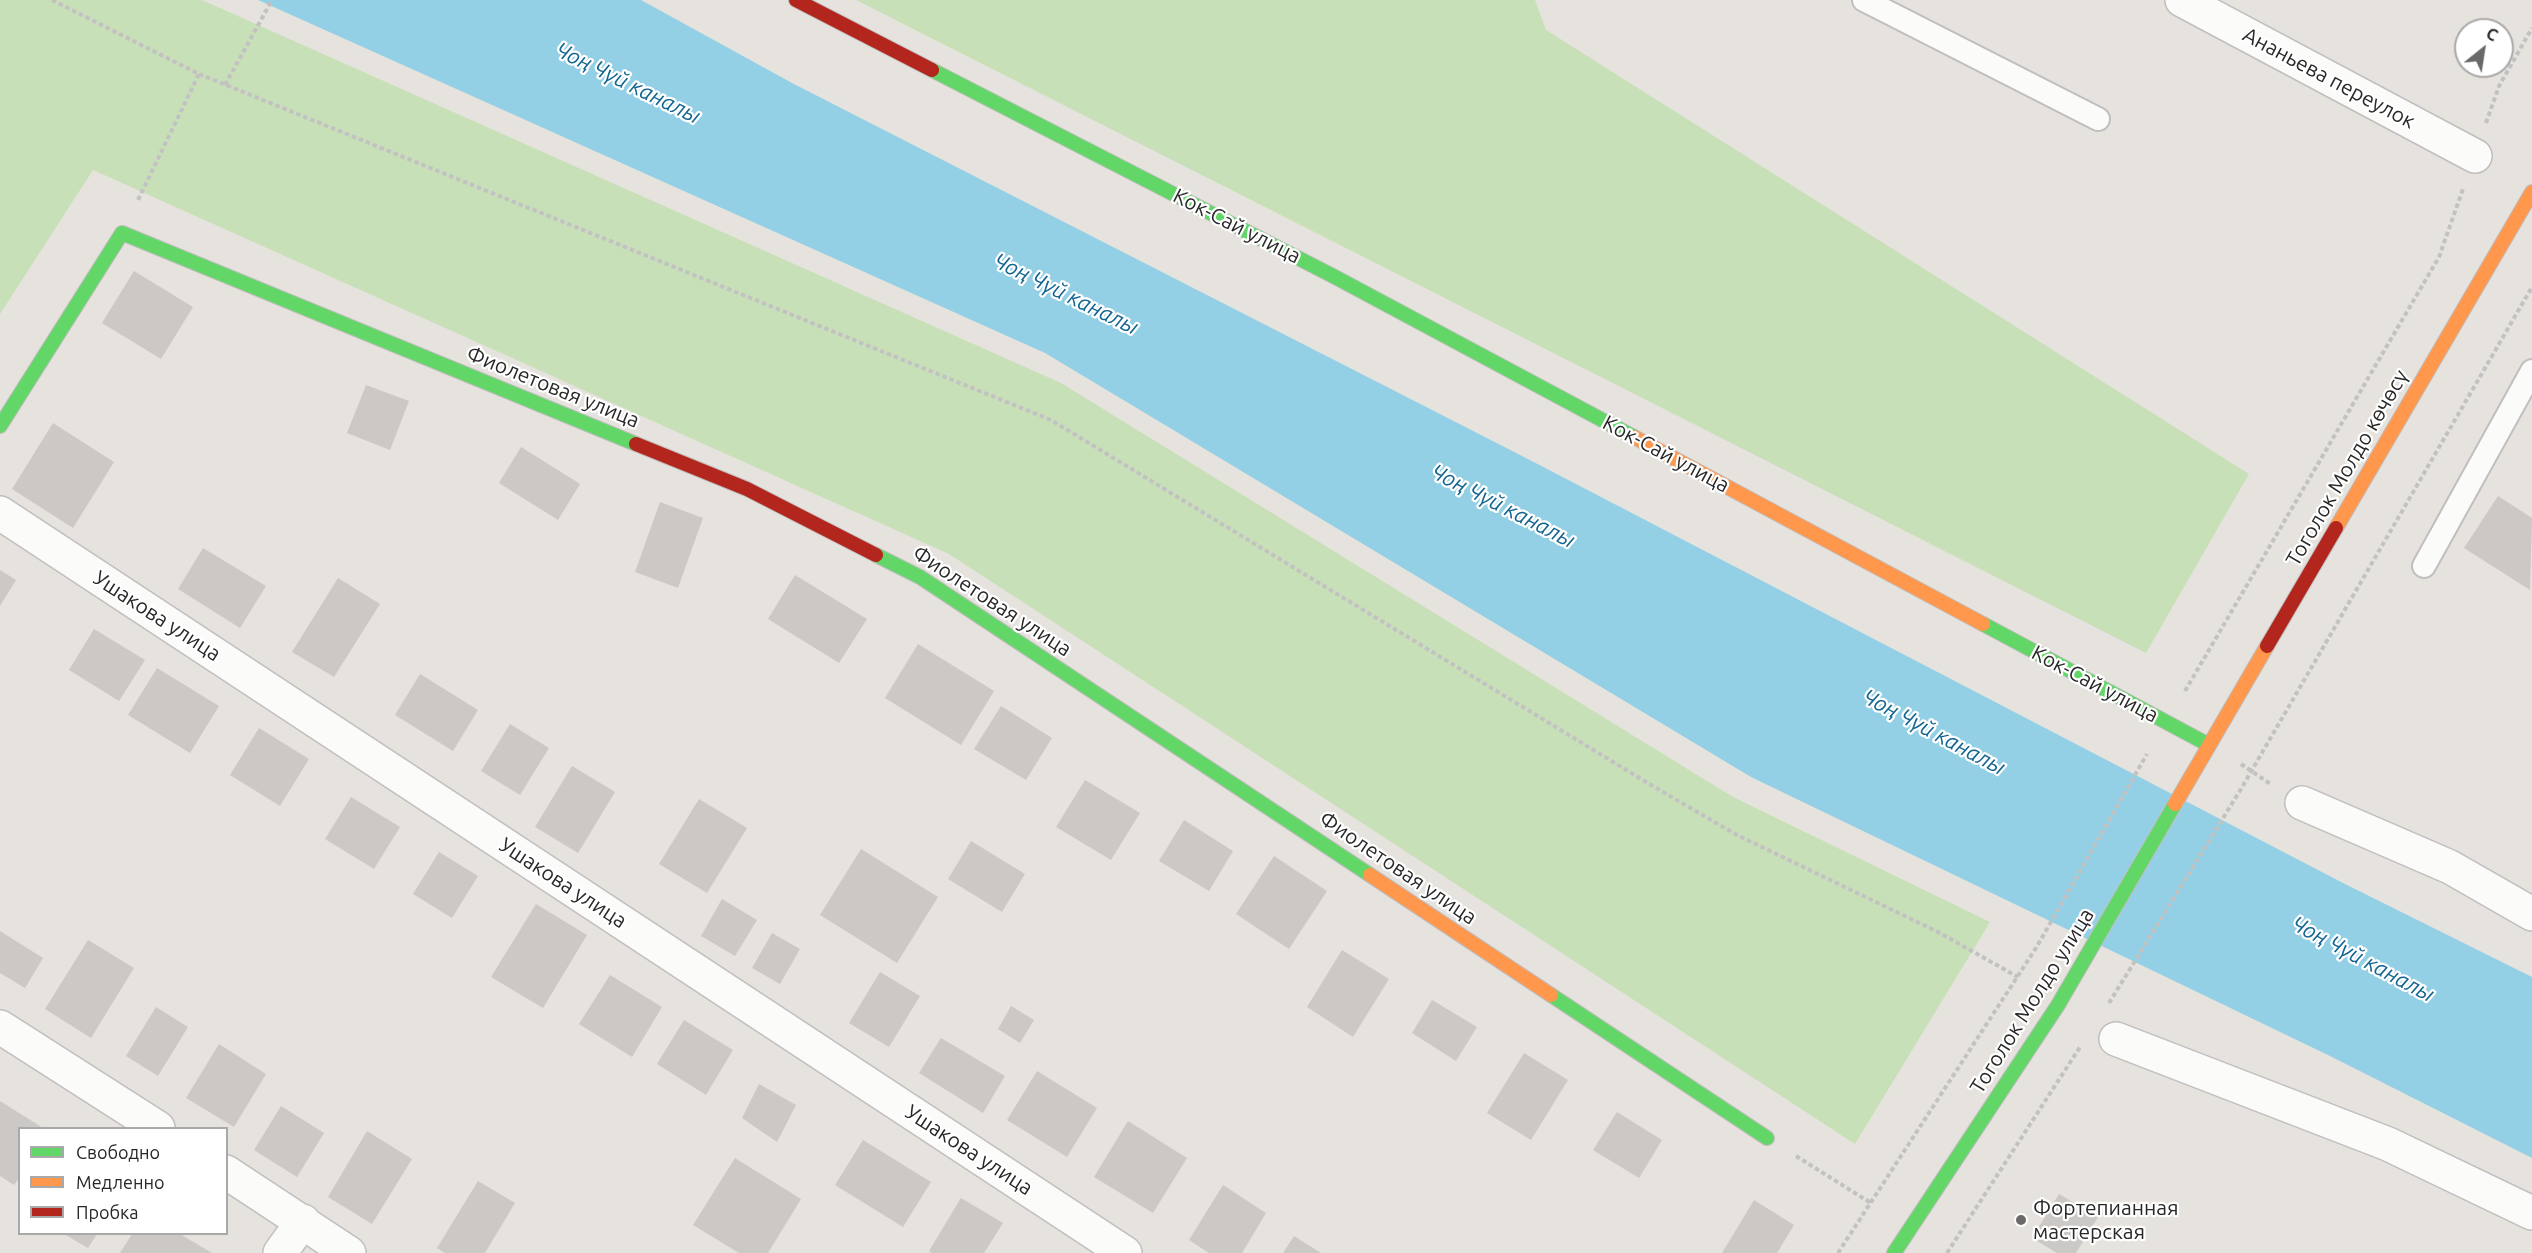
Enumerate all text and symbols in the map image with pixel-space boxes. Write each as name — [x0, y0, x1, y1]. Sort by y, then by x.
north arrow — [2454, 18, 2514, 78]
street label: Ананьева переулок — [2239, 22, 2419, 134]
text: С — [2483, 24, 2501, 44]
water label: Чоң Чүй каналы — [551, 37, 705, 129]
street label: Кок-Сай улица — [1169, 183, 1305, 269]
water label: Чоң Чүй каналы — [989, 248, 1143, 340]
street label: Фиолетовая улица — [463, 341, 643, 433]
street label: Тоголок Молдо көчөсү — [2281, 365, 2413, 571]
street label: Кок-Сай улица — [1598, 410, 1734, 498]
water label: Чоң Чүй каналы — [1427, 458, 1579, 554]
street label: Фиолетовая улица — [908, 540, 1076, 662]
street label: Ушакова улица — [89, 565, 225, 667]
street label: Кок-Сай улица — [2027, 640, 2163, 728]
water label: Чоң Чүй каналы — [1858, 683, 2010, 781]
street label: Фиолетовая улица — [1315, 806, 1481, 930]
street label: Ушакова улица — [495, 832, 631, 934]
street label: Тоголок Молдо улица — [1965, 904, 2099, 1098]
water label: Чоң Чүй каналы — [2287, 910, 2439, 1008]
street label: Ушакова улица — [901, 1099, 1037, 1201]
legend — [18, 1127, 228, 1235]
text: Свободно — [76, 1142, 160, 1162]
text: Медленно — [76, 1172, 165, 1192]
place label: Фортепианная мастерская — [2033, 1195, 2178, 1245]
text: Пробка — [76, 1202, 139, 1222]
marker: Фортепианная мастерская — [2014, 1213, 2028, 1227]

